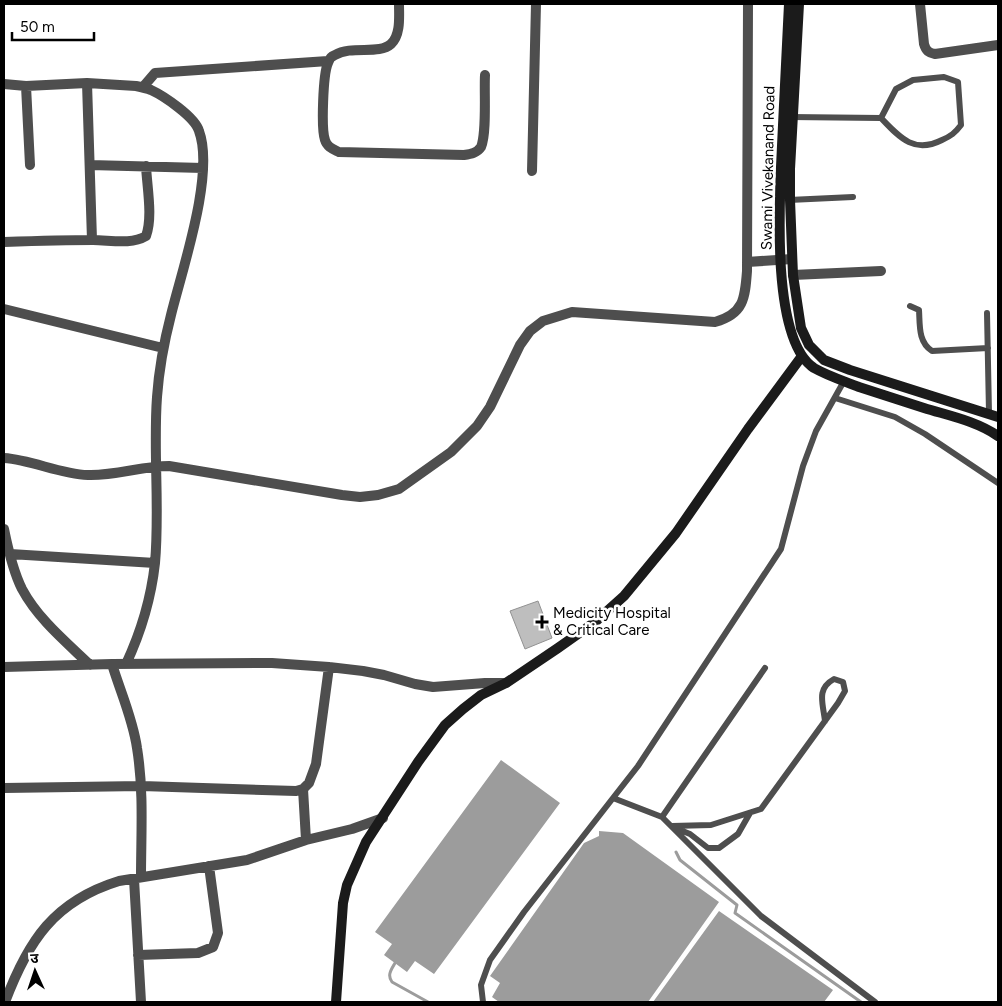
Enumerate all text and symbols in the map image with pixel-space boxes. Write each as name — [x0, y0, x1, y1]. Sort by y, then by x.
scale bar — [12, 10, 95, 42]
text: 50 m — [20, 18, 55, 36]
street label: Swami Vivekanand Road — [758, 86, 778, 250]
place label: Medicity Hospital & Critical Care — [553, 604, 671, 639]
marker: Medicity Hospital & Critical Care — [535, 615, 549, 629]
north arrow — [10, 946, 60, 996]
text: उ — [30, 950, 40, 967]

